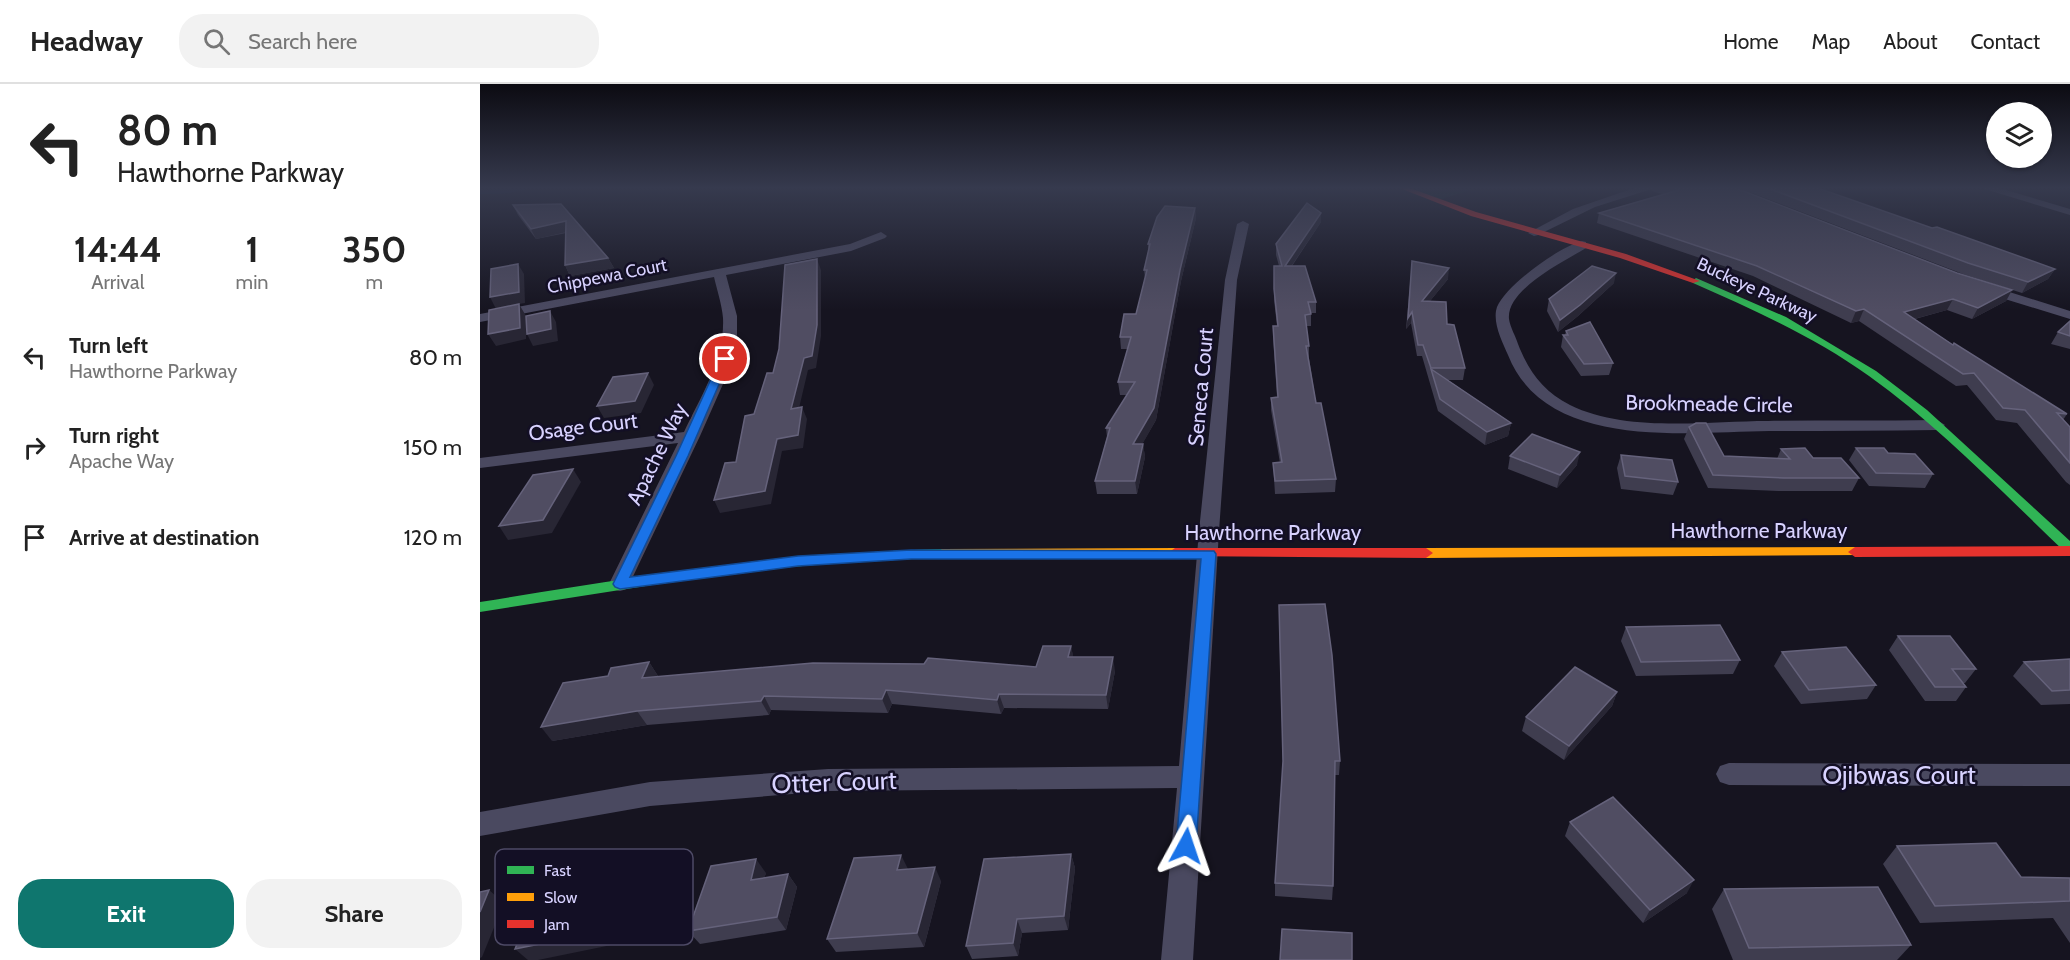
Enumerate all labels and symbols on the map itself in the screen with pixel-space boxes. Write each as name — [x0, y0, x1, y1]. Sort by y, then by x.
street label: Buckeye Parkway — [1693, 253, 1821, 327]
street label: Chippewa Court — [545, 254, 669, 298]
street label: Seneca Court — [1183, 327, 1218, 447]
pin — [699, 333, 750, 384]
street label: Brookmeade Circle — [1625, 390, 1793, 417]
street label: Apache Way — [621, 398, 692, 509]
street label: Osage Court — [527, 407, 639, 446]
street label: Hawthorne Parkway — [1671, 518, 1848, 543]
street label: Hawthorne Parkway — [1185, 520, 1362, 545]
street label: Ojibwas Court — [1822, 759, 1976, 791]
street label: Otter Court — [771, 764, 897, 800]
position arrow — [1154, 814, 1218, 878]
legend — [495, 849, 693, 945]
text: Fast — [544, 861, 572, 880]
text: Slow — [544, 888, 578, 907]
text: Jam — [543, 915, 570, 934]

